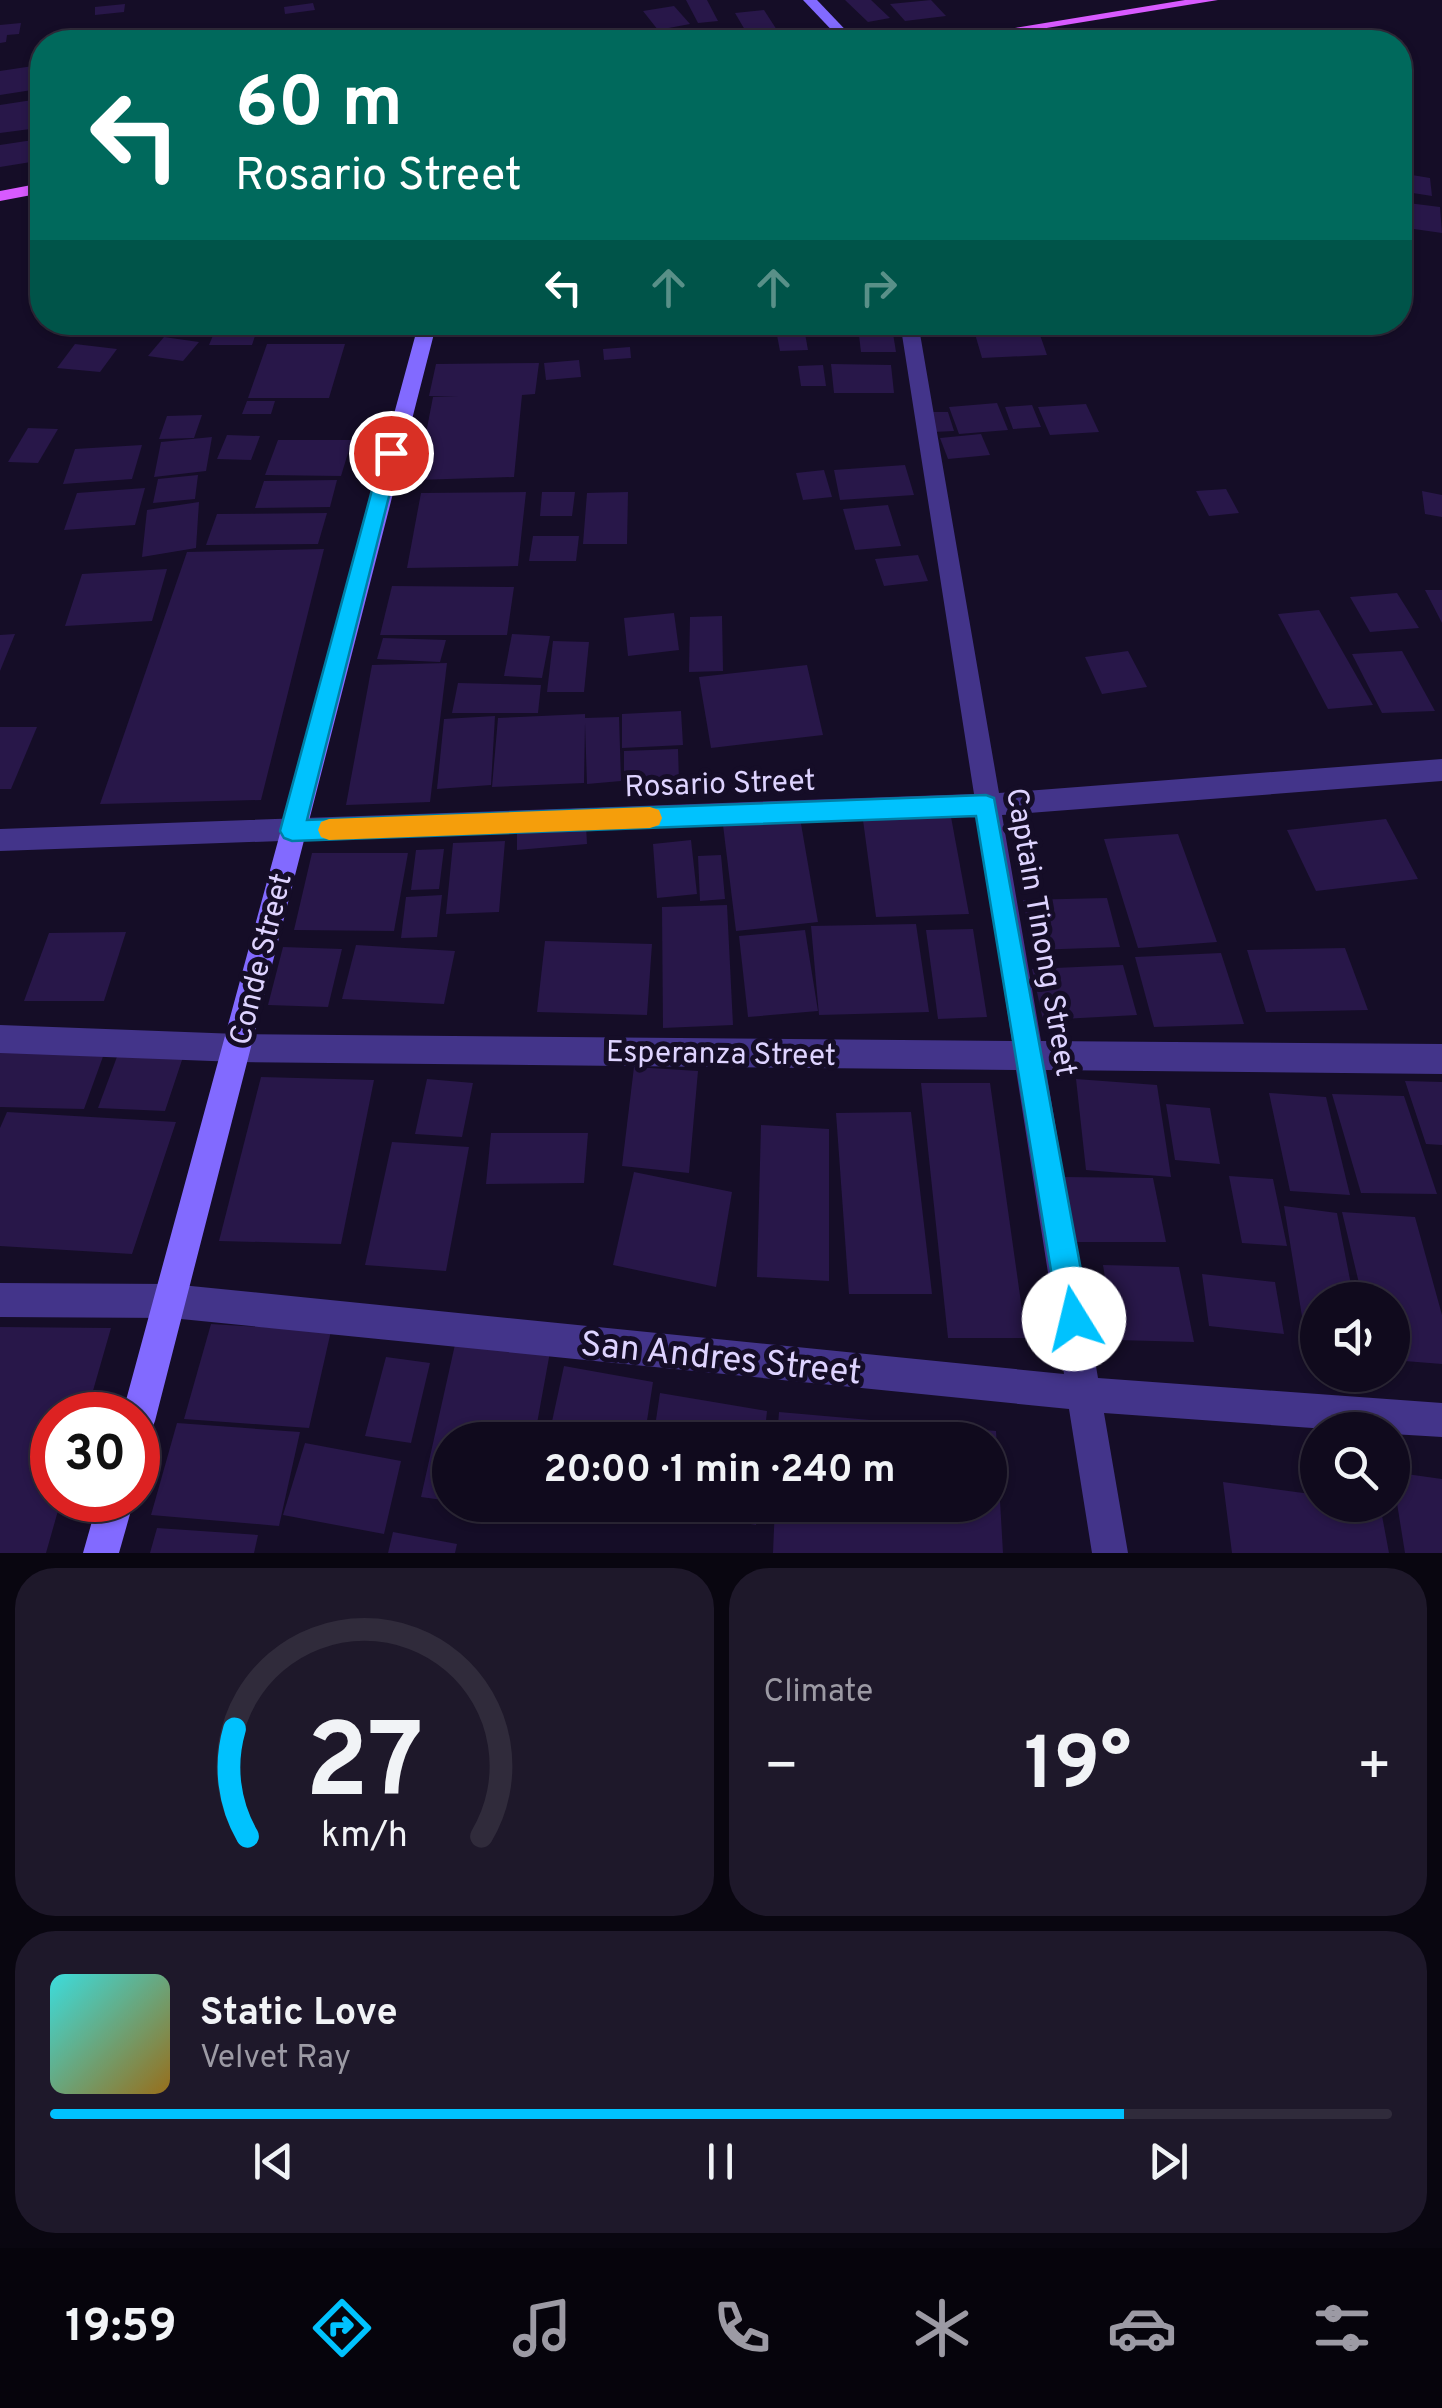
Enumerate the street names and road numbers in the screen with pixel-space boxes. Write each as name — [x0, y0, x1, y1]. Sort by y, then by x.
street label: Rosario Street — [624, 764, 816, 807]
street label: Captain Tinong Street — [996, 785, 1083, 1080]
street label: Conde Street — [223, 870, 302, 1050]
street label: Esperanza Street — [606, 1035, 836, 1076]
street label: San Andres Street — [578, 1323, 863, 1397]

